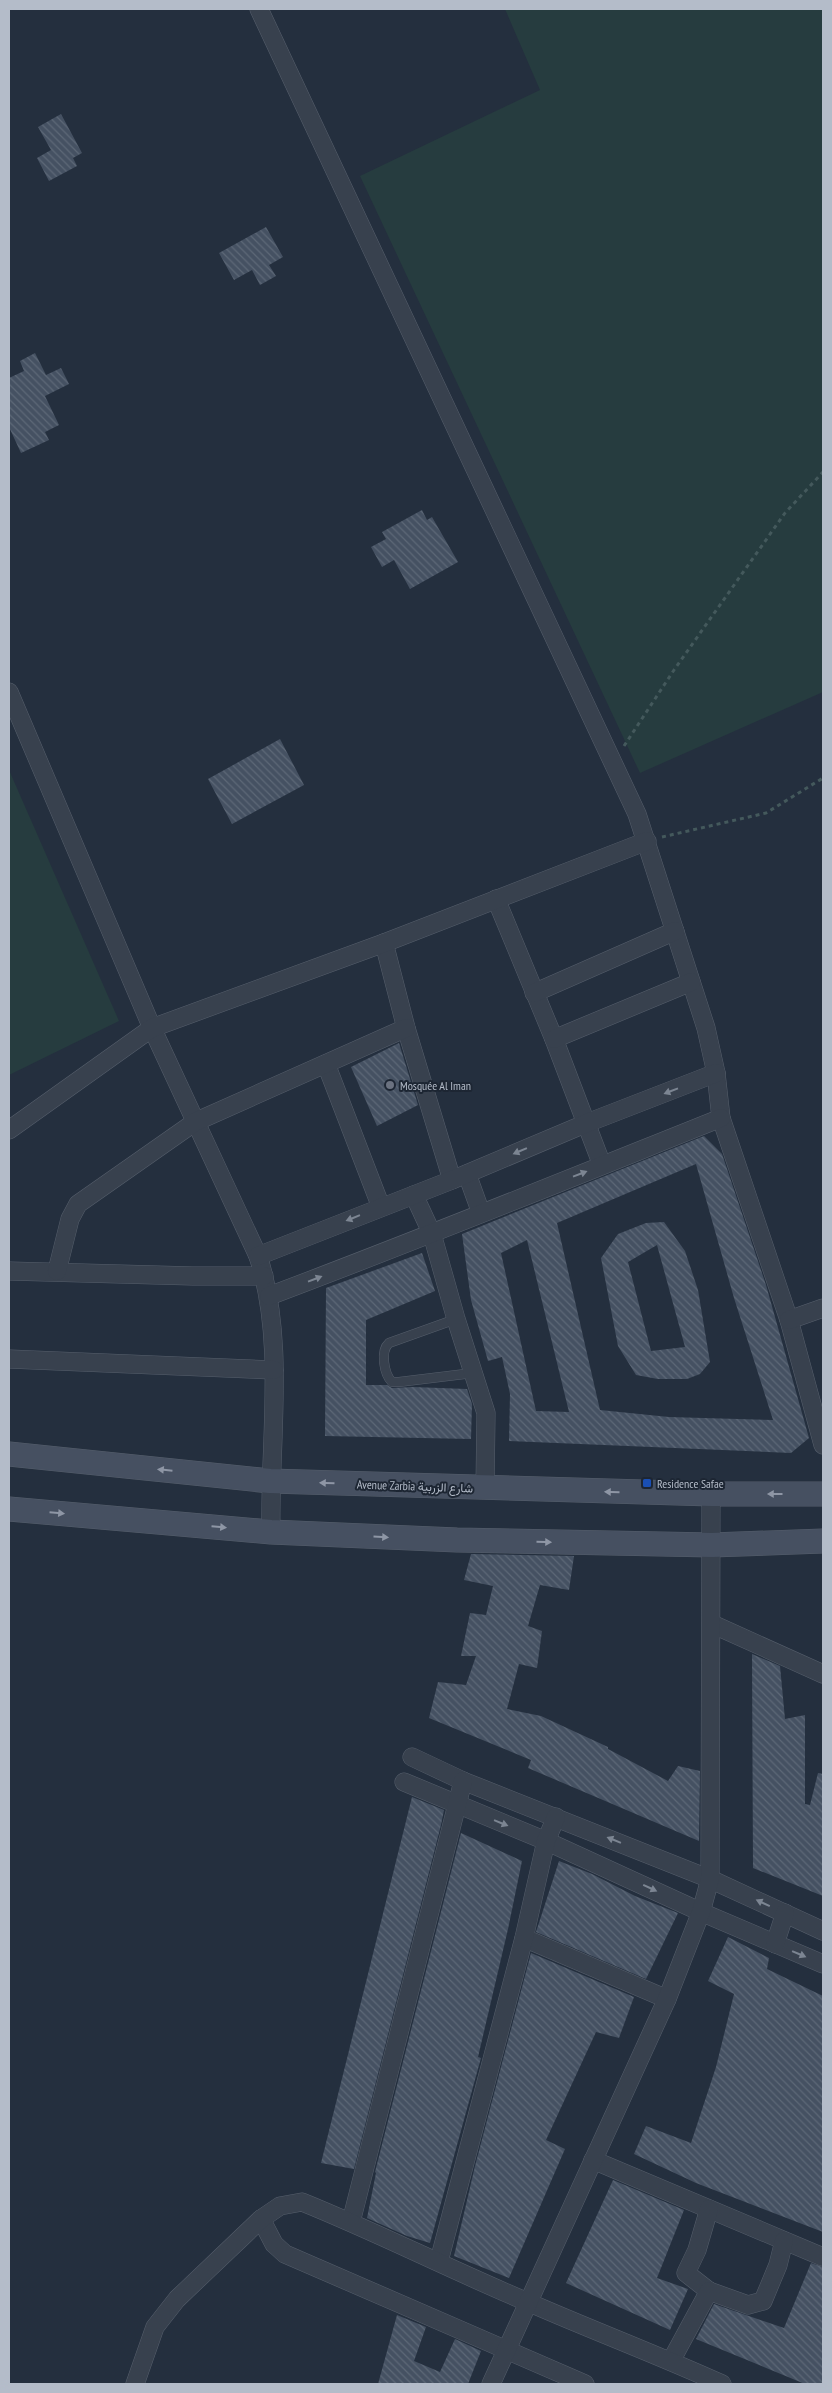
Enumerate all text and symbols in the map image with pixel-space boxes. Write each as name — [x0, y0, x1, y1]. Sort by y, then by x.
place label: Mosquée Al Iman — [400, 1078, 471, 1093]
marker: Mosquée Al Iman — [384, 1079, 396, 1091]
one-way arrow — [663, 1088, 678, 1095]
one-way arrow — [513, 1148, 527, 1156]
one-way arrow — [573, 1170, 588, 1178]
one-way arrow — [345, 1214, 360, 1222]
one-way arrow — [308, 1275, 323, 1283]
one-way arrow — [157, 1466, 173, 1474]
street label: Avenue Zarbia شارع الزربية — [357, 1476, 473, 1498]
place label: Residence Safae — [657, 1476, 724, 1491]
marker: Residence Safae — [641, 1477, 653, 1489]
one-way arrow — [319, 1479, 335, 1487]
one-way arrow — [604, 1488, 620, 1496]
one-way arrow — [766, 1490, 782, 1498]
one-way arrow — [50, 1509, 66, 1517]
one-way arrow — [211, 1523, 227, 1531]
one-way arrow — [374, 1533, 390, 1541]
one-way arrow — [536, 1538, 552, 1546]
one-way arrow — [494, 1819, 509, 1827]
one-way arrow — [606, 1836, 621, 1844]
one-way arrow — [643, 1885, 657, 1893]
one-way arrow — [756, 1899, 770, 1907]
one-way arrow — [792, 1950, 806, 1958]

